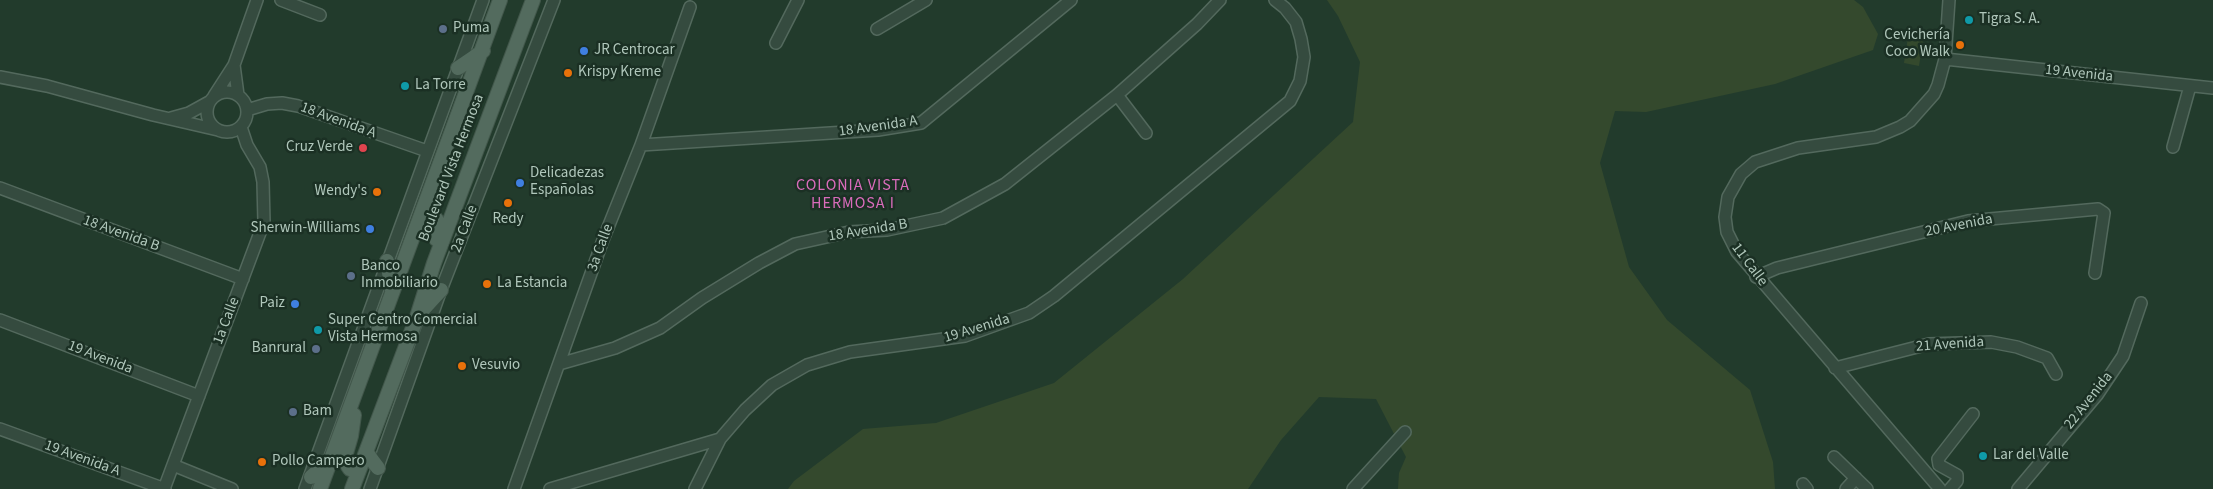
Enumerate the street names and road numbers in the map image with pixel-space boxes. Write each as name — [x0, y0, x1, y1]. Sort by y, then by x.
street label: 19 Avenida — [2044, 61, 2114, 87]
street label: Boulevard Vista Hermosa — [416, 92, 488, 244]
street label: 18 Avenida A — [298, 99, 378, 143]
street label: 18 Avenida A — [838, 113, 918, 141]
street label: 2a Calle — [448, 203, 482, 255]
street label: 20 Avenida — [1924, 211, 1994, 241]
street label: 18 Avenida B — [80, 212, 162, 256]
street label: 18 Avenida B — [827, 216, 909, 246]
street label: 3a Calle — [584, 222, 618, 274]
street label: 11 Calle — [1727, 240, 1771, 290]
street label: 1a Calle — [210, 295, 244, 347]
street label: 19 Avenida — [942, 310, 1012, 348]
street label: 21 Avenida — [1915, 334, 1985, 356]
street label: 19 Avenida — [65, 337, 135, 379]
street label: 22 Avenida — [2061, 369, 2117, 433]
street label: 19 Avenida A — [42, 437, 122, 481]

